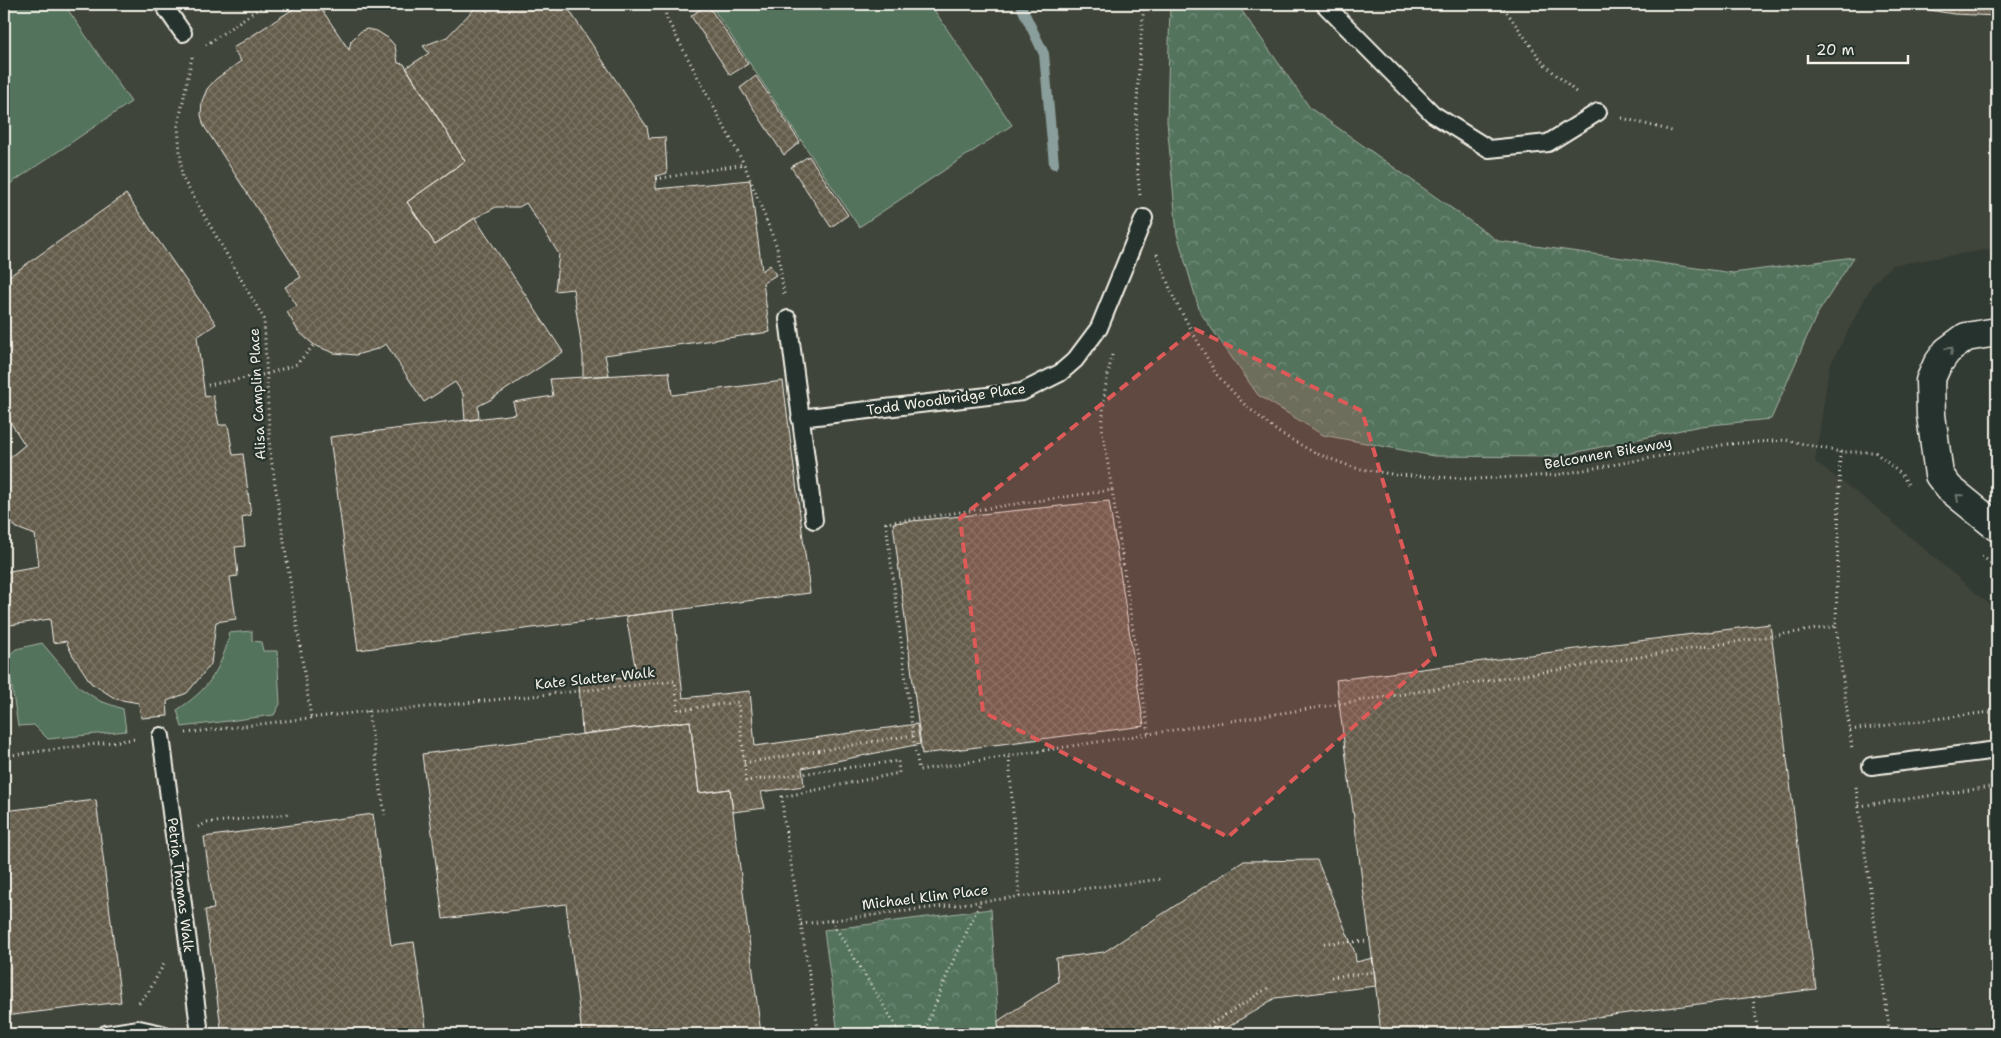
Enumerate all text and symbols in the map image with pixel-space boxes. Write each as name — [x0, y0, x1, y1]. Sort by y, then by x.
scale bar — [1808, 32, 1908, 64]
text: 20 m — [1816, 40, 1855, 60]
street label: Alisa Camplin Place — [245, 328, 269, 460]
one-way arrow — [1944, 346, 1953, 355]
street label: Todd Woodbridge Place — [865, 379, 1027, 419]
street label: Belconnen Bikeway — [1543, 433, 1673, 473]
one-way arrow — [1956, 493, 1965, 502]
street label: Kate Slatter Walk — [534, 663, 656, 693]
street label: Petria Thomas Walk — [164, 816, 198, 954]
street label: Michael Klim Place — [861, 880, 989, 914]

